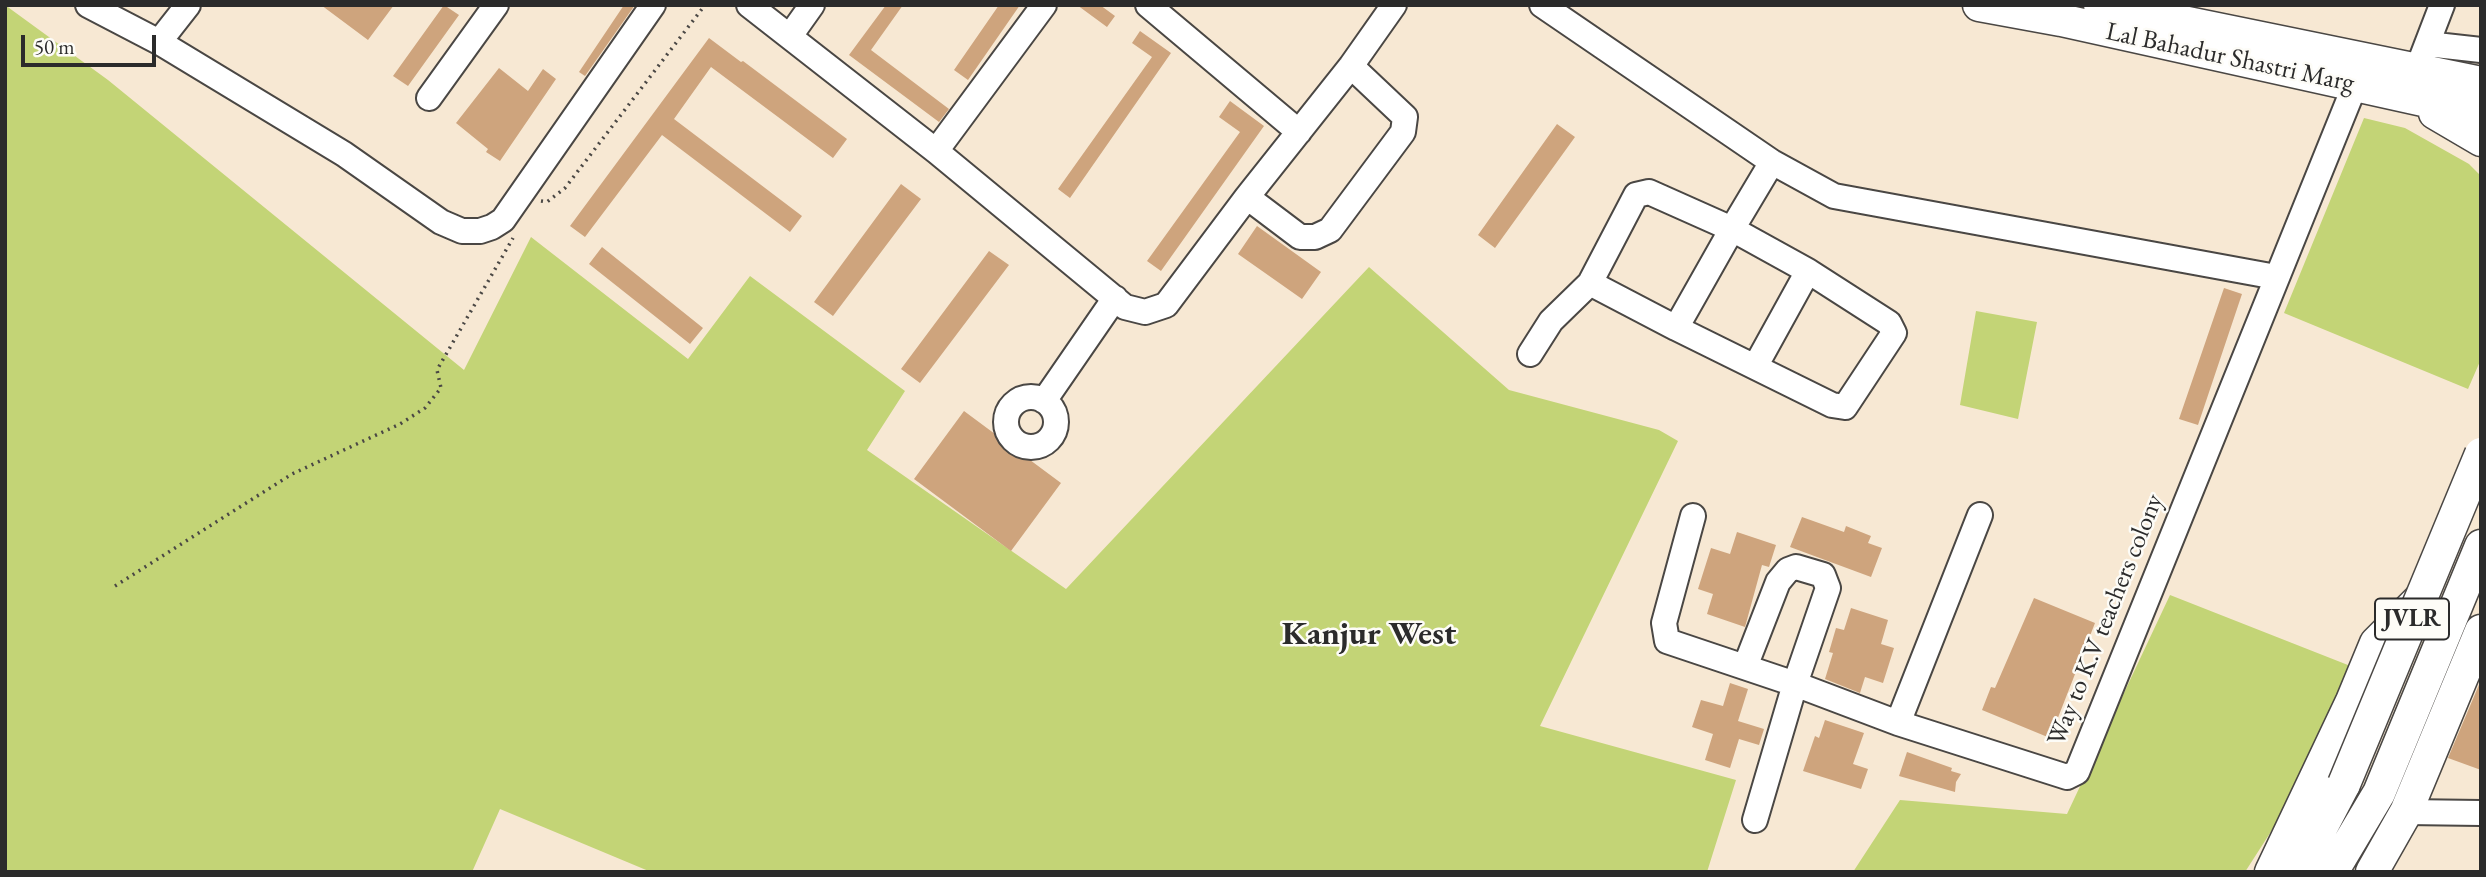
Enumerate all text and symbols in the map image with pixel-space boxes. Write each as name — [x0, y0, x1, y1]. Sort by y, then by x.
street label: Lal Bahadur Shastri Marg — [2103, 16, 2357, 100]
scale bar — [24, 21, 159, 65]
text: 50 m — [34, 33, 75, 60]
street label: Way to K.V teachers colony — [2041, 490, 2171, 750]
road number: JVLR — [2375, 598, 2449, 640]
district label: Kanjur West — [1282, 615, 1456, 655]

